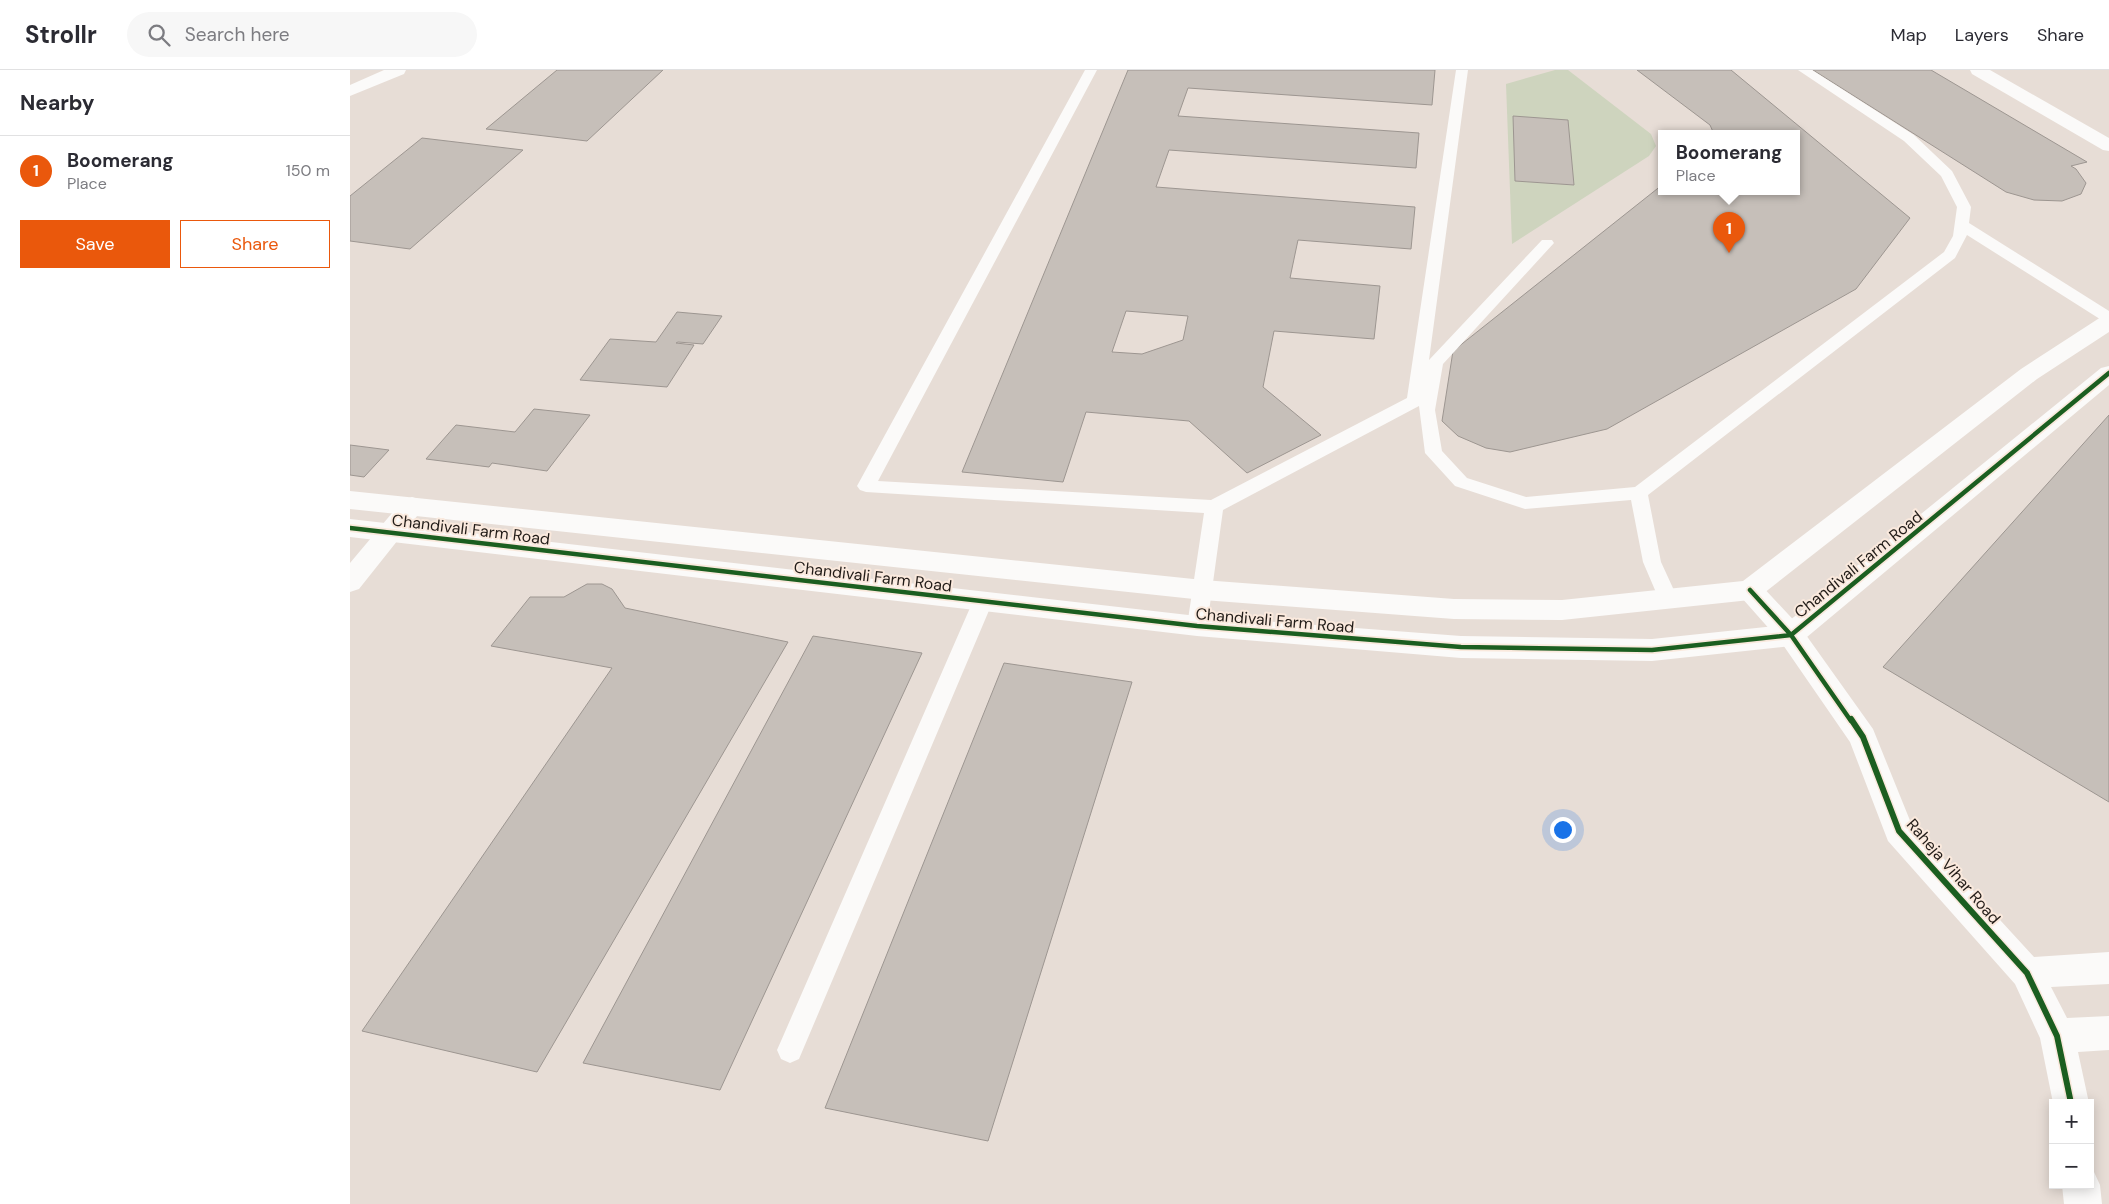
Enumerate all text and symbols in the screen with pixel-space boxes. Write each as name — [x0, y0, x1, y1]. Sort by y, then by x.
search box — [127, 12, 477, 57]
text: Strollr — [25, 19, 97, 50]
icon: search — [145, 21, 173, 49]
text: Search here — [185, 22, 290, 47]
text: Map — [1891, 23, 1927, 47]
text: Layers — [1955, 23, 2009, 47]
text: Share — [2037, 23, 2084, 47]
text: Nearby — [20, 89, 94, 117]
popup — [1658, 130, 1800, 195]
text: Boomerang — [1676, 140, 1782, 165]
text: Boomerang — [67, 148, 174, 173]
text: 1 — [33, 160, 39, 181]
text: 150 m — [286, 160, 330, 181]
text: Place — [1676, 165, 1716, 186]
text: Place — [67, 173, 107, 194]
pin: 1 — [1713, 212, 1745, 253]
button: Save — [20, 220, 170, 268]
button: Share — [180, 220, 330, 268]
street label: Chandivali Farm Road — [1790, 506, 1927, 623]
street label: Chandivali Farm Road — [391, 509, 551, 550]
street label: Chandivali Farm Road — [793, 556, 953, 597]
street label: Chandivali Farm Road — [1195, 603, 1355, 638]
street label: Raheja Vihar Road — [1902, 814, 2005, 928]
your location — [1550, 817, 1576, 843]
map controls — [2049, 1099, 2094, 1189]
button: + — [2049, 1099, 2094, 1144]
button: − — [2049, 1144, 2094, 1189]

